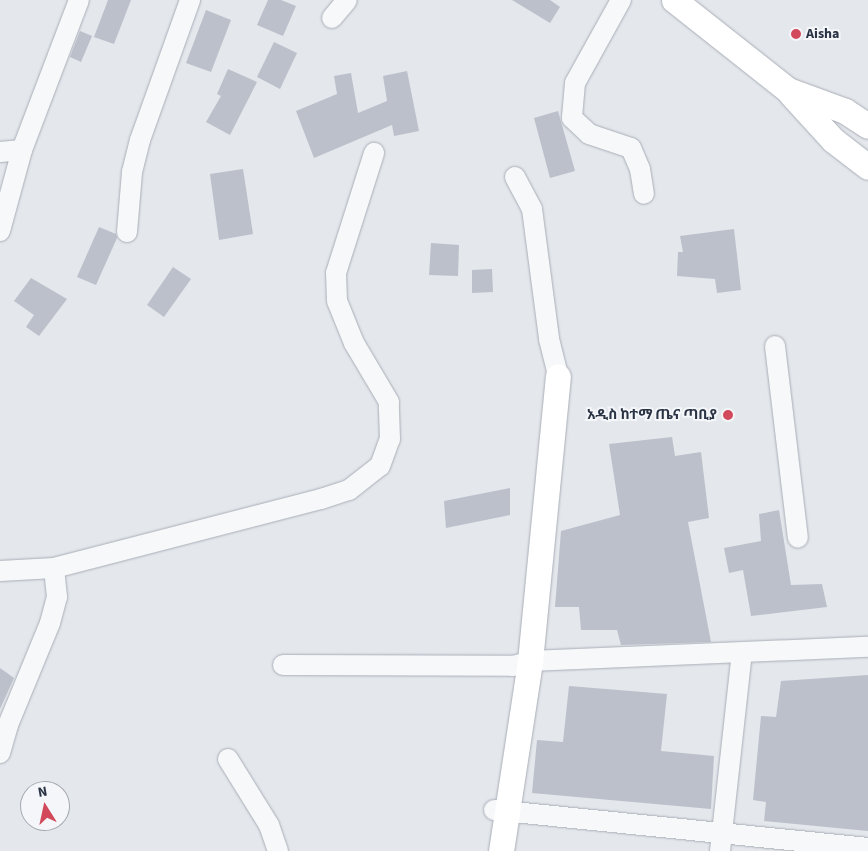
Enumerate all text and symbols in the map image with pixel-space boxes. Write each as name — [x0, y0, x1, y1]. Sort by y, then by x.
place label: Aisha — [806, 26, 839, 42]
marker: Aisha — [790, 28, 802, 40]
place label: አዲስ ከተማ ጤና ጣቢያ — [587, 407, 717, 423]
marker: አዲስ ከተማ ጤና ጣቢያ — [721, 408, 735, 422]
north arrow — [20, 781, 70, 831]
text: N — [36, 782, 49, 803]

